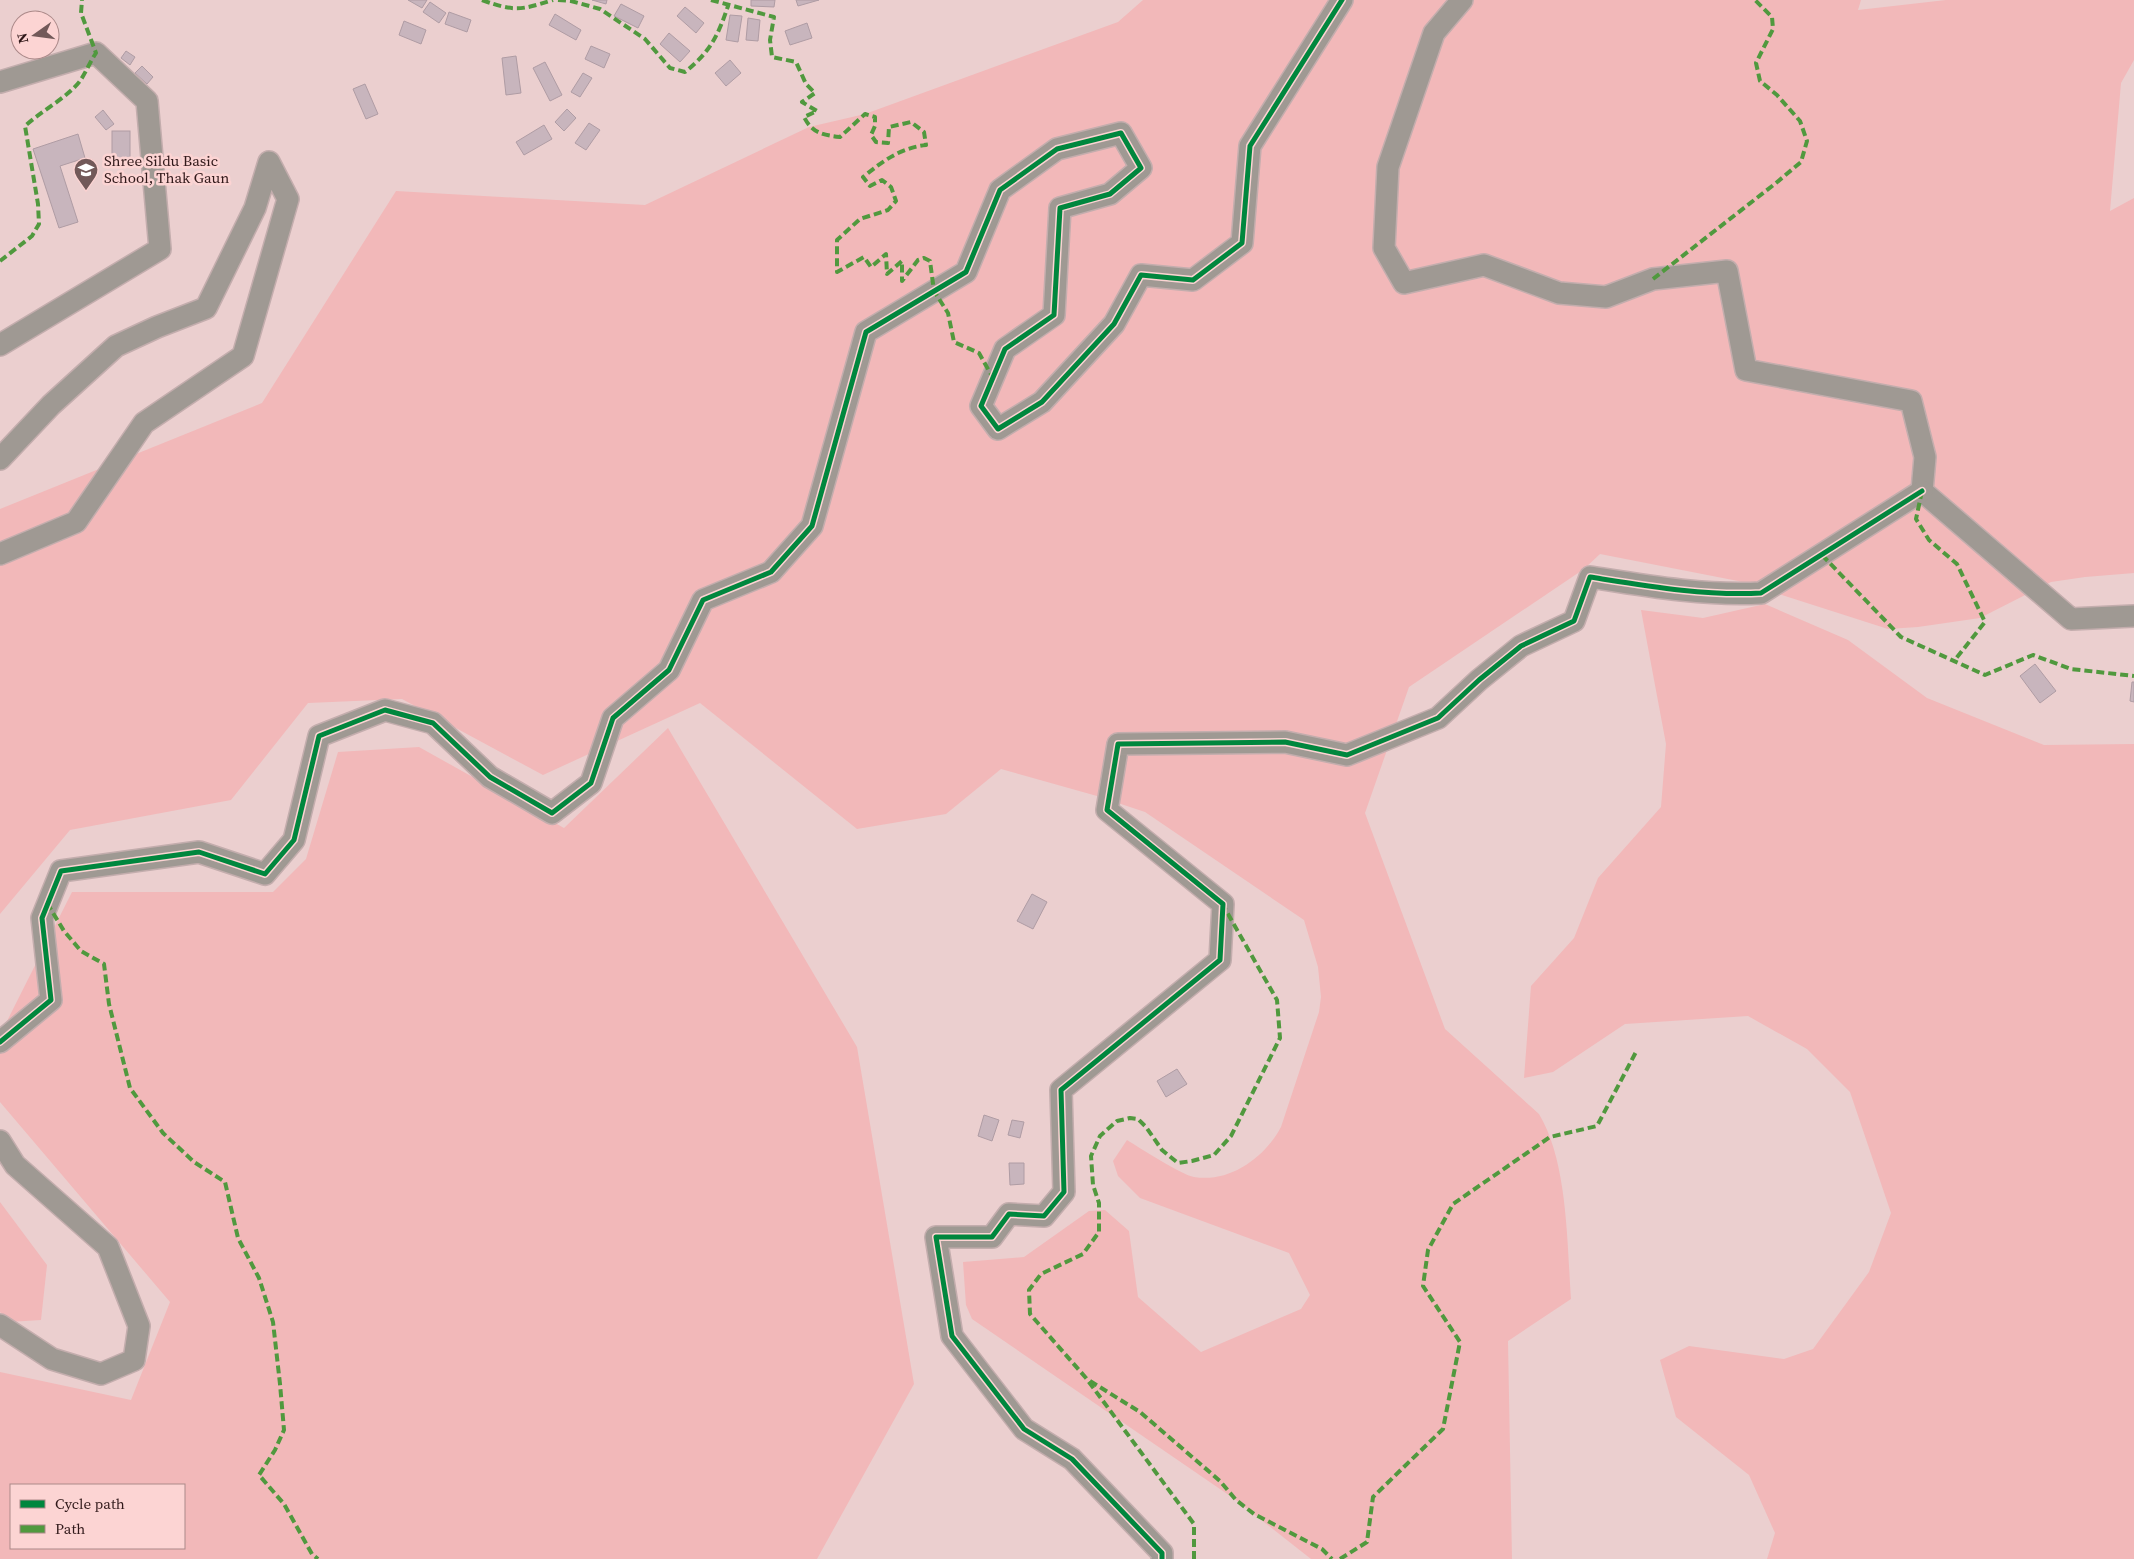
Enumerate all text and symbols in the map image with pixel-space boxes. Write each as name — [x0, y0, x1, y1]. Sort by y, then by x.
north arrow — [10, 10, 60, 60]
text: N — [11, 31, 33, 46]
place label: Shree Sildu Basic School, Thak Gaun — [104, 150, 229, 188]
school or university icon: Shree Sildu Basic School, Thak Gaun — [73, 157, 99, 191]
legend — [10, 1484, 185, 1549]
text: Cycle path — [55, 1493, 125, 1514]
text: Path — [55, 1518, 85, 1539]

